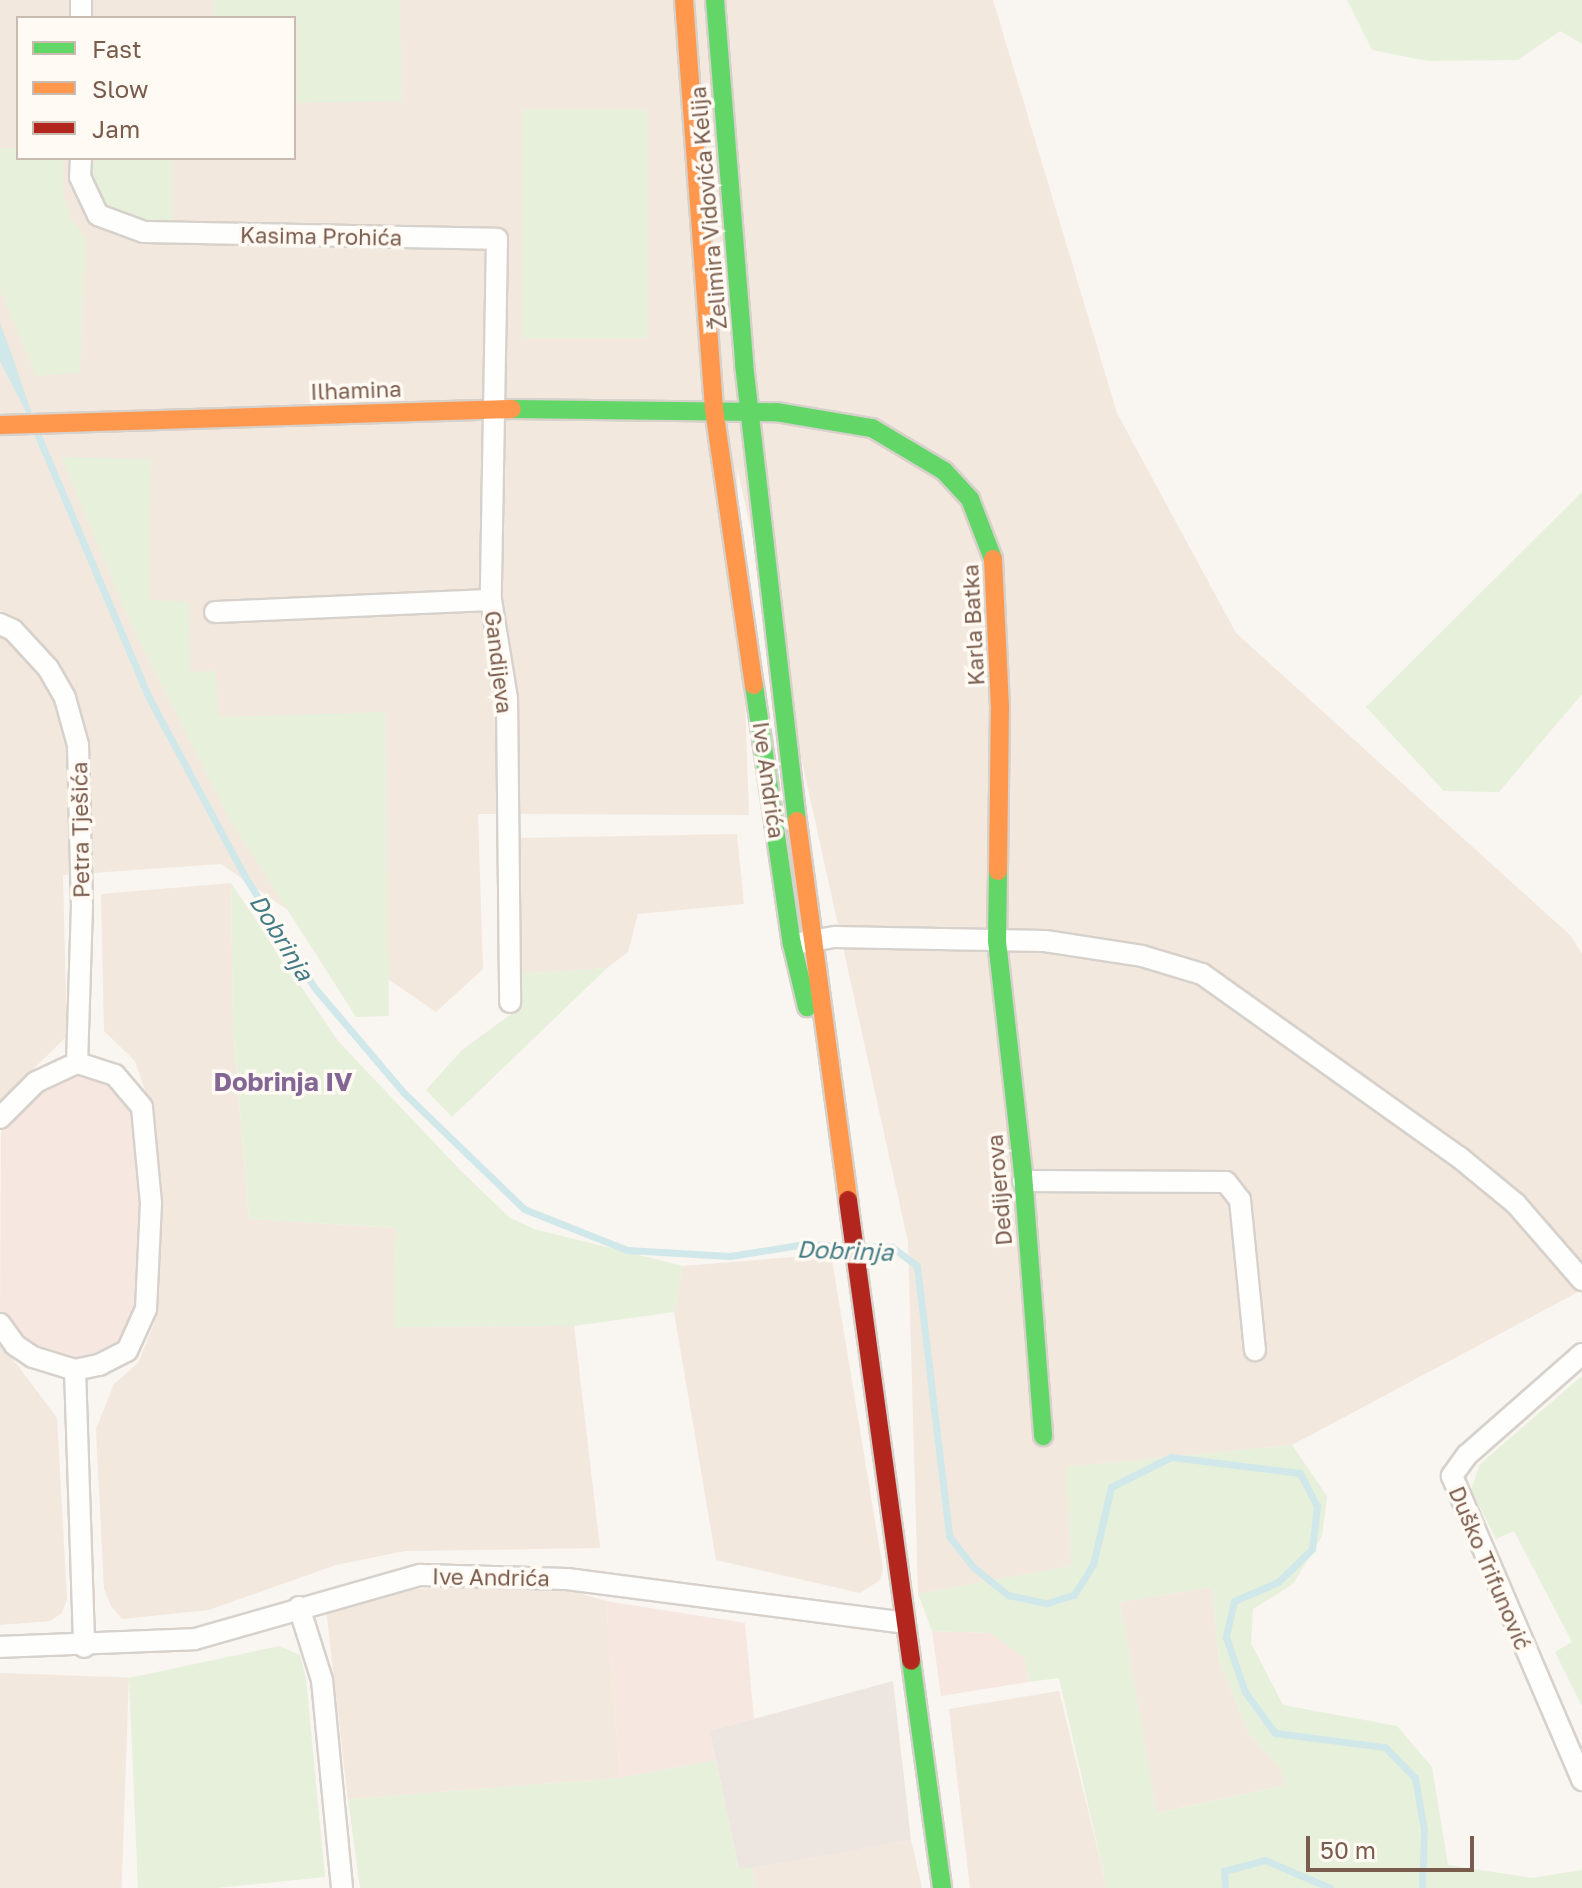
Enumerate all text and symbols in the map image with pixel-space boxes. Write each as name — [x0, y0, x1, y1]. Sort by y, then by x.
legend — [16, 16, 296, 160]
text: Fast — [92, 34, 142, 63]
text: Slow — [92, 74, 148, 103]
street label: Želimira Vidovića Kelija — [684, 85, 732, 331]
text: Jam — [92, 114, 140, 143]
street label: Kasima Prohića — [240, 221, 402, 251]
street label: Ilhamina — [310, 375, 402, 405]
street label: Karla Batka — [957, 564, 989, 686]
street label: Gandijeva — [480, 609, 518, 715]
street label: Ive Andrića — [748, 720, 790, 840]
street label: Petra Tješića — [66, 762, 94, 898]
water label: Dobrinja — [244, 888, 320, 986]
district label: Dobrinja IV — [213, 1066, 353, 1098]
street label: Dedijerova — [981, 1133, 1017, 1247]
water label: Dobrinja — [796, 1234, 894, 1266]
street label: Duško Trifunović — [1444, 1482, 1536, 1654]
street label: Ive Andrića — [432, 1563, 550, 1591]
scale bar — [1310, 1820, 1478, 1870]
text: 50 m — [1320, 1835, 1376, 1864]

